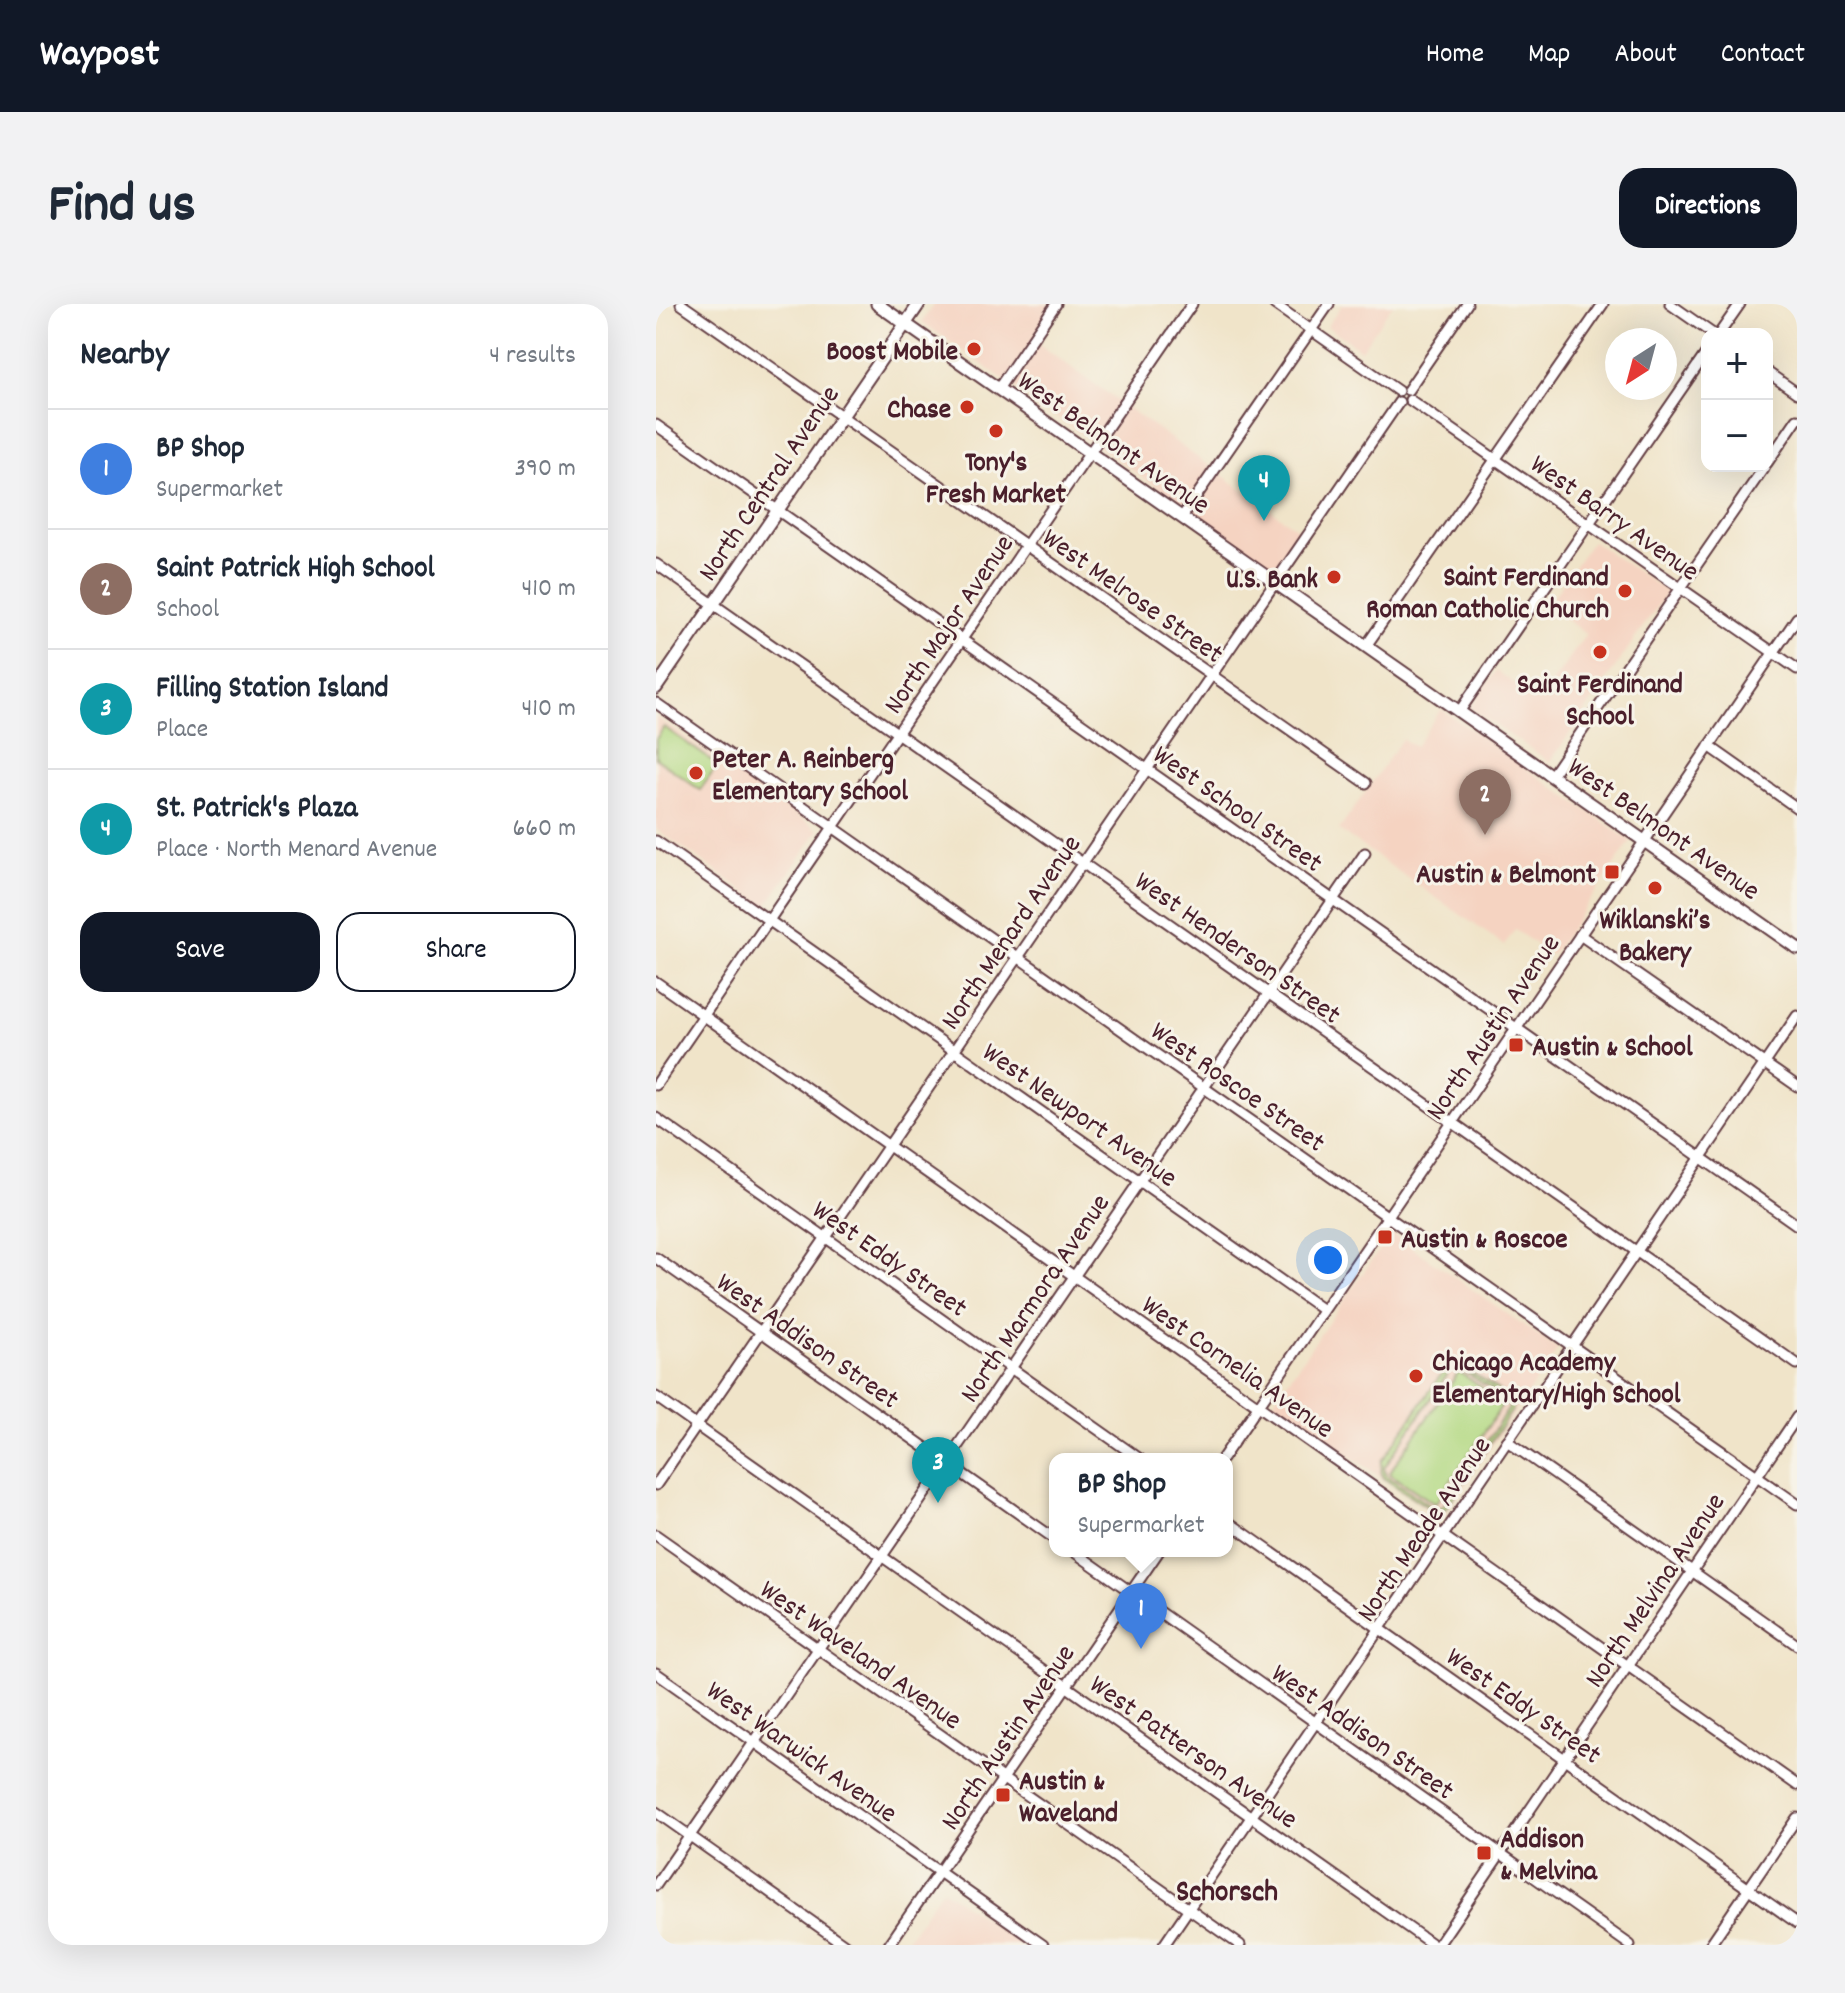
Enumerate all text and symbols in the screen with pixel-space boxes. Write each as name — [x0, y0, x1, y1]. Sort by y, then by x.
text: Waypost — [40, 29, 159, 84]
text: Home — [1426, 36, 1484, 76]
text: Map — [1528, 36, 1570, 76]
text: About — [1614, 36, 1677, 76]
text: Contact — [1721, 36, 1805, 76]
text: Find us — [48, 168, 196, 248]
button: Directions — [1619, 168, 1797, 248]
north arrow — [1605, 328, 1677, 400]
map controls — [1701, 328, 1773, 472]
button: + — [1701, 328, 1773, 400]
text: Nearby — [80, 332, 169, 381]
place label: Boost Mobile — [826, 334, 958, 374]
text: 4 results — [489, 338, 576, 375]
marker: Boost Mobile — [965, 340, 983, 358]
street label: West Belmont Avenue — [1008, 364, 1217, 527]
street label: North Central Avenue — [691, 379, 852, 591]
place label: Chase — [887, 392, 951, 432]
marker: Chase — [958, 398, 976, 416]
button: − — [1701, 400, 1773, 472]
marker: Tony's Fresh Market — [987, 422, 1005, 440]
text: BP Shop — [156, 429, 245, 472]
place label: Tony's Fresh Market — [926, 445, 1067, 517]
street label: West Barry Avenue — [1520, 447, 1706, 593]
text: 1 — [103, 451, 109, 488]
text: 390 m — [515, 451, 576, 488]
pin: 4 — [1238, 455, 1290, 521]
text: Supermarket — [156, 472, 283, 509]
street label: West Melrose Street — [1032, 520, 1230, 676]
street label: North Major Avenue — [876, 528, 1026, 724]
text: Saint Patrick High School — [156, 549, 435, 592]
place label: Saint Ferdinand Roman Catholic Church — [1366, 560, 1609, 632]
place label: U.S. Bank — [1226, 562, 1318, 602]
marker: U.S. Bank — [1325, 568, 1343, 586]
text: 2 — [100, 571, 112, 608]
text: 410 m — [522, 571, 576, 608]
marker: Saint Ferdinand Roman Catholic Church — [1616, 582, 1634, 600]
text: School — [156, 592, 219, 629]
marker: Saint Ferdinand School — [1591, 643, 1609, 661]
place label: Saint Ferdinand School — [1517, 667, 1683, 739]
text: Filling Station Island — [156, 669, 389, 712]
text: 3 — [100, 691, 112, 728]
text: 410 m — [522, 691, 576, 728]
text: Place — [156, 712, 208, 749]
street label: West School Street — [1143, 738, 1329, 885]
place label: Peter A. Reinberg Elementary School — [712, 742, 908, 814]
street label: West Belmont Avenue — [1558, 750, 1767, 913]
marker: Peter A. Reinberg Elementary School — [687, 764, 705, 782]
pin: 2 — [1459, 769, 1511, 835]
text: St. Patrick's Plaza — [156, 789, 358, 832]
text: 4 — [101, 811, 111, 848]
text: 660 m — [513, 811, 576, 848]
street label: North Menard Avenue — [933, 828, 1093, 1039]
text: Place · North Menard Avenue — [156, 832, 437, 869]
place label: Austin & Belmont — [1416, 857, 1597, 897]
marker: Austin & Belmont — [1603, 863, 1621, 881]
street label: West Henderson Street — [1125, 864, 1348, 1036]
marker: Wiklanski’s Bakery — [1646, 879, 1664, 897]
place label: Wiklanski’s Bakery — [1599, 903, 1711, 975]
button: Save — [80, 912, 320, 992]
button: Share — [336, 912, 576, 992]
street label: North Austin Avenue — [1418, 928, 1572, 1130]
street label: West Roscoe Street — [1141, 1014, 1332, 1164]
place label: Austin & School — [1532, 1030, 1693, 1070]
street label: West Newport Avenue — [972, 1035, 1184, 1200]
marker: Austin & School — [1507, 1036, 1525, 1054]
street label: North Marmora Avenue — [952, 1187, 1122, 1412]
street label: West Eddy Street — [802, 1193, 974, 1330]
place label: Austin & Roscoe — [1401, 1222, 1568, 1262]
marker: Austin & Roscoe — [1376, 1228, 1394, 1246]
your location — [1308, 1240, 1348, 1280]
street label: West Addison Street — [706, 1265, 906, 1421]
street label: West Cornelia Avenue — [1132, 1288, 1341, 1451]
place label: Chicago Academy Elementary/High School — [1432, 1345, 1681, 1417]
marker: Chicago Academy Elementary/High School — [1407, 1367, 1425, 1385]
street label: North Meade Avenue — [1349, 1430, 1503, 1632]
pin: 3 — [912, 1437, 964, 1503]
popup — [1049, 1453, 1233, 1557]
text: BP Shop — [1077, 1465, 1166, 1508]
street label: North Melvina Avenue — [1577, 1486, 1737, 1697]
text: Supermarket — [1077, 1508, 1205, 1545]
street label: West Waveland Avenue — [750, 1572, 968, 1742]
pin: 1 — [1115, 1583, 1167, 1649]
street label: North Austin Avenue — [933, 1638, 1087, 1840]
street label: West Eddy Street — [1436, 1640, 1608, 1777]
street label: West Addison Street — [1261, 1656, 1461, 1812]
street label: West Patterson Avenue — [1080, 1667, 1305, 1841]
street label: West Warwick Avenue — [696, 1673, 904, 1835]
place label: Austin & Waveland — [1019, 1764, 1118, 1836]
marker: Austin & Waveland — [994, 1786, 1012, 1804]
place label: Addison & Melvina — [1500, 1822, 1598, 1894]
marker: Addison & Melvina — [1475, 1844, 1493, 1862]
district label: Schorsch — [1176, 1873, 1278, 1916]

